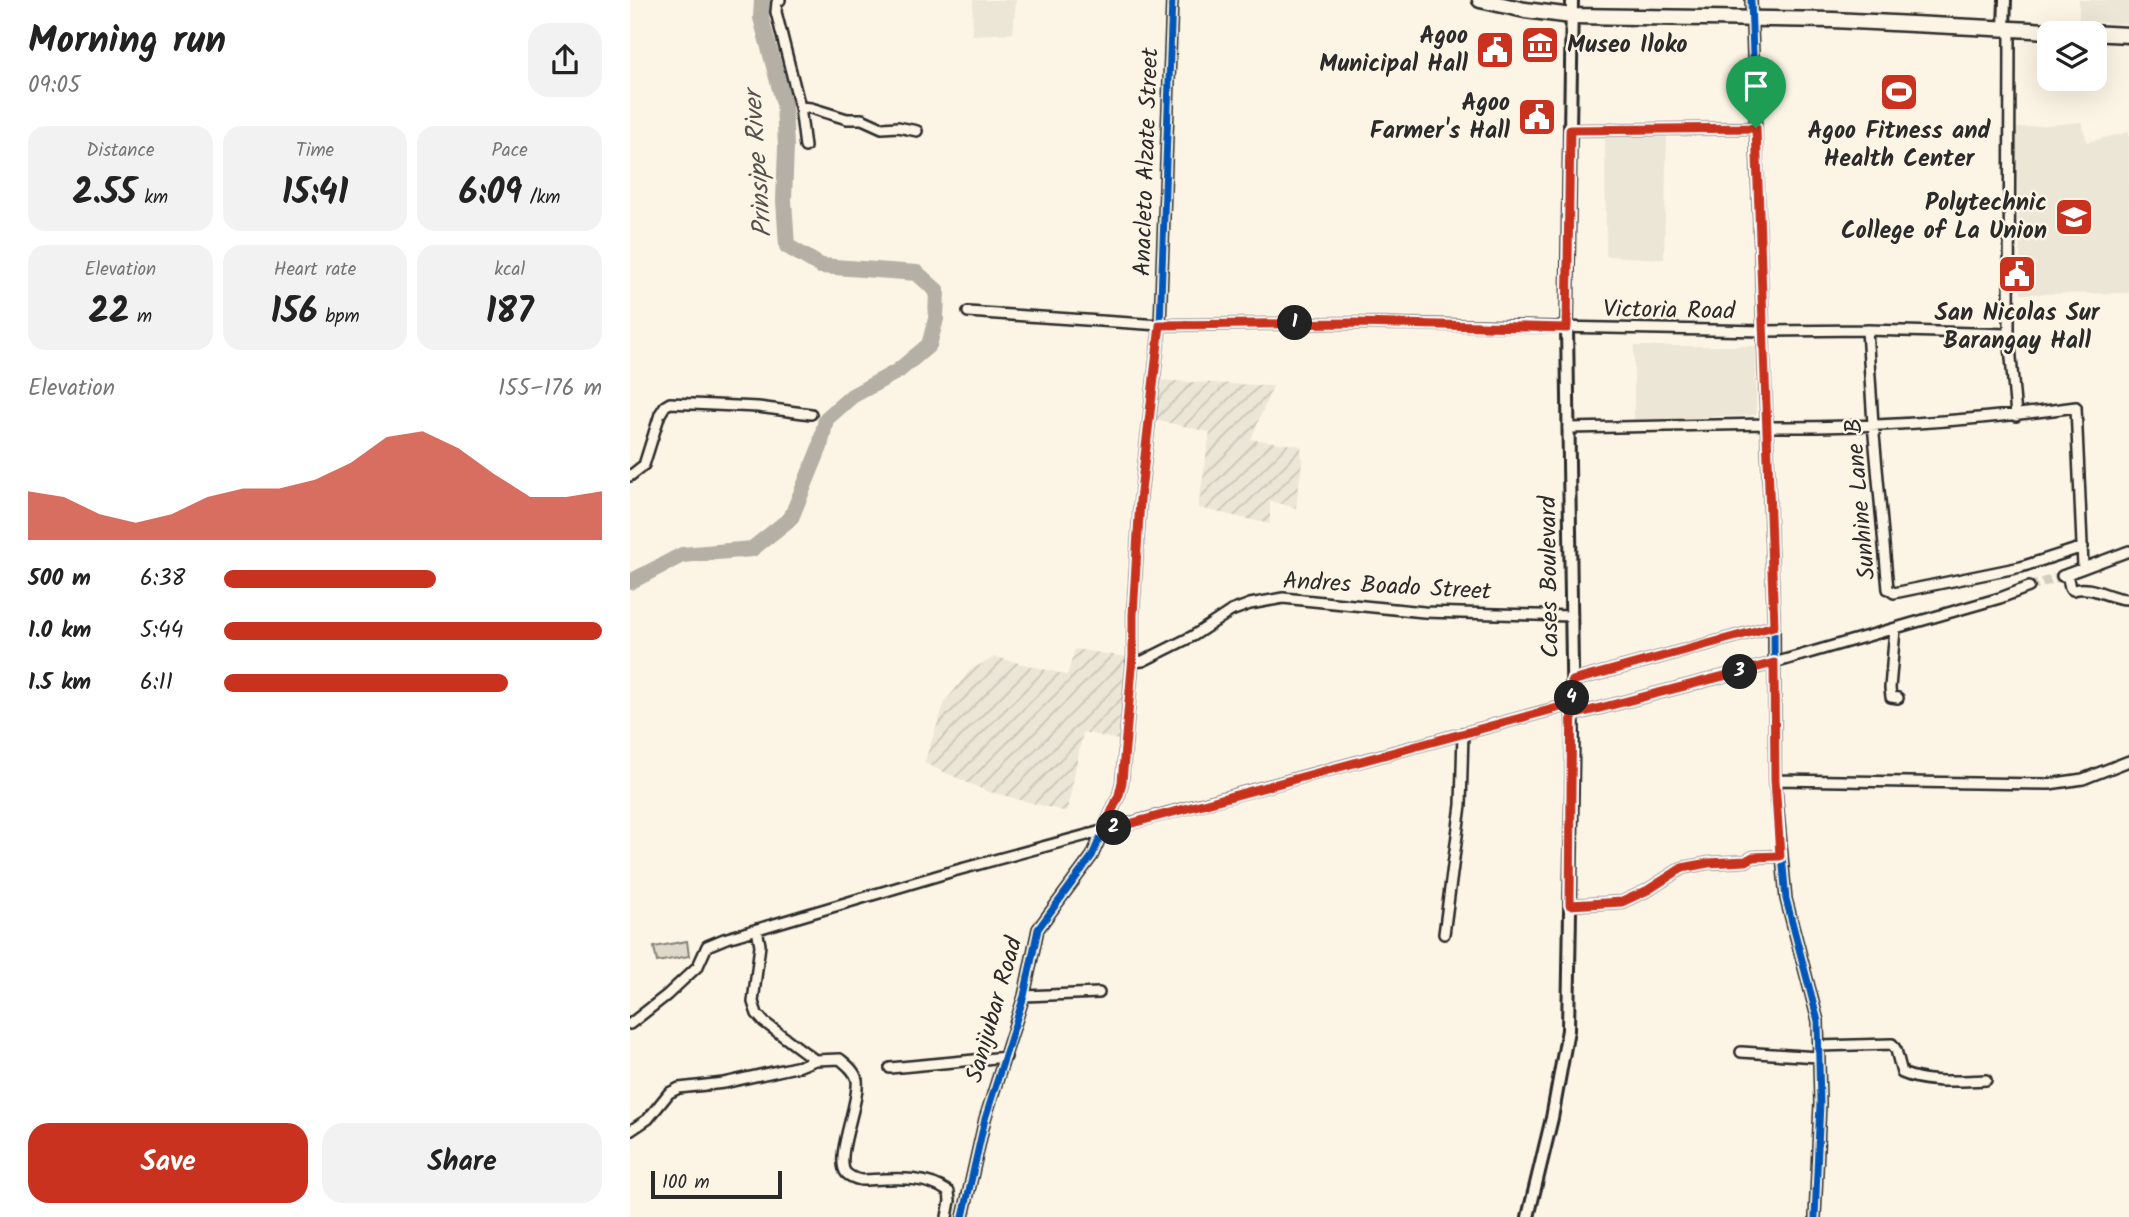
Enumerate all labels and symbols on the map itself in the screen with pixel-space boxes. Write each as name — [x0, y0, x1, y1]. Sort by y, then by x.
place label: Agoo Municipal Hall — [1319, 17, 1469, 84]
museum icon: Museo Iloko — [1519, 24, 1561, 66]
place label: Museo Iloko — [1567, 26, 1687, 65]
public building icon: Agoo Municipal Hall — [1474, 29, 1516, 71]
street label: Anacleto Alzate Street — [1124, 46, 1171, 277]
pin — [1726, 56, 1786, 128]
sports icon: Agoo Fitness and Health Center — [1878, 71, 1920, 113]
water label: Prinsipe River — [733, 84, 785, 239]
place label: Agoo Farmer's Hall — [1370, 84, 1511, 151]
public building icon: Agoo Farmer's Hall — [1516, 96, 1558, 138]
place label: Agoo Fitness and Health Center — [1808, 112, 1992, 179]
place label: Polytechnic College of La Union — [1841, 184, 2047, 251]
school or university icon: Polytechnic College of La Union — [2053, 196, 2095, 238]
public building icon: San Nicolas Sur Barangay Hall — [1996, 253, 2038, 295]
street label: Victoria Road — [1603, 290, 1736, 332]
place label: San Nicolas Sur Barangay Hall — [1935, 294, 2101, 361]
pin: 1 — [1278, 306, 1312, 340]
street label: Sunhine Lane B — [1835, 417, 1887, 581]
street label: Cases Boulevard — [1529, 495, 1571, 658]
street label: Andres Boado Street — [1282, 562, 1493, 612]
pin: 3 — [1722, 654, 1758, 690]
pin: 4 — [1555, 680, 1590, 716]
pin: 2 — [1096, 810, 1132, 846]
street label: Sanijubar Road — [956, 932, 1035, 1087]
scale bar — [651, 1168, 782, 1200]

